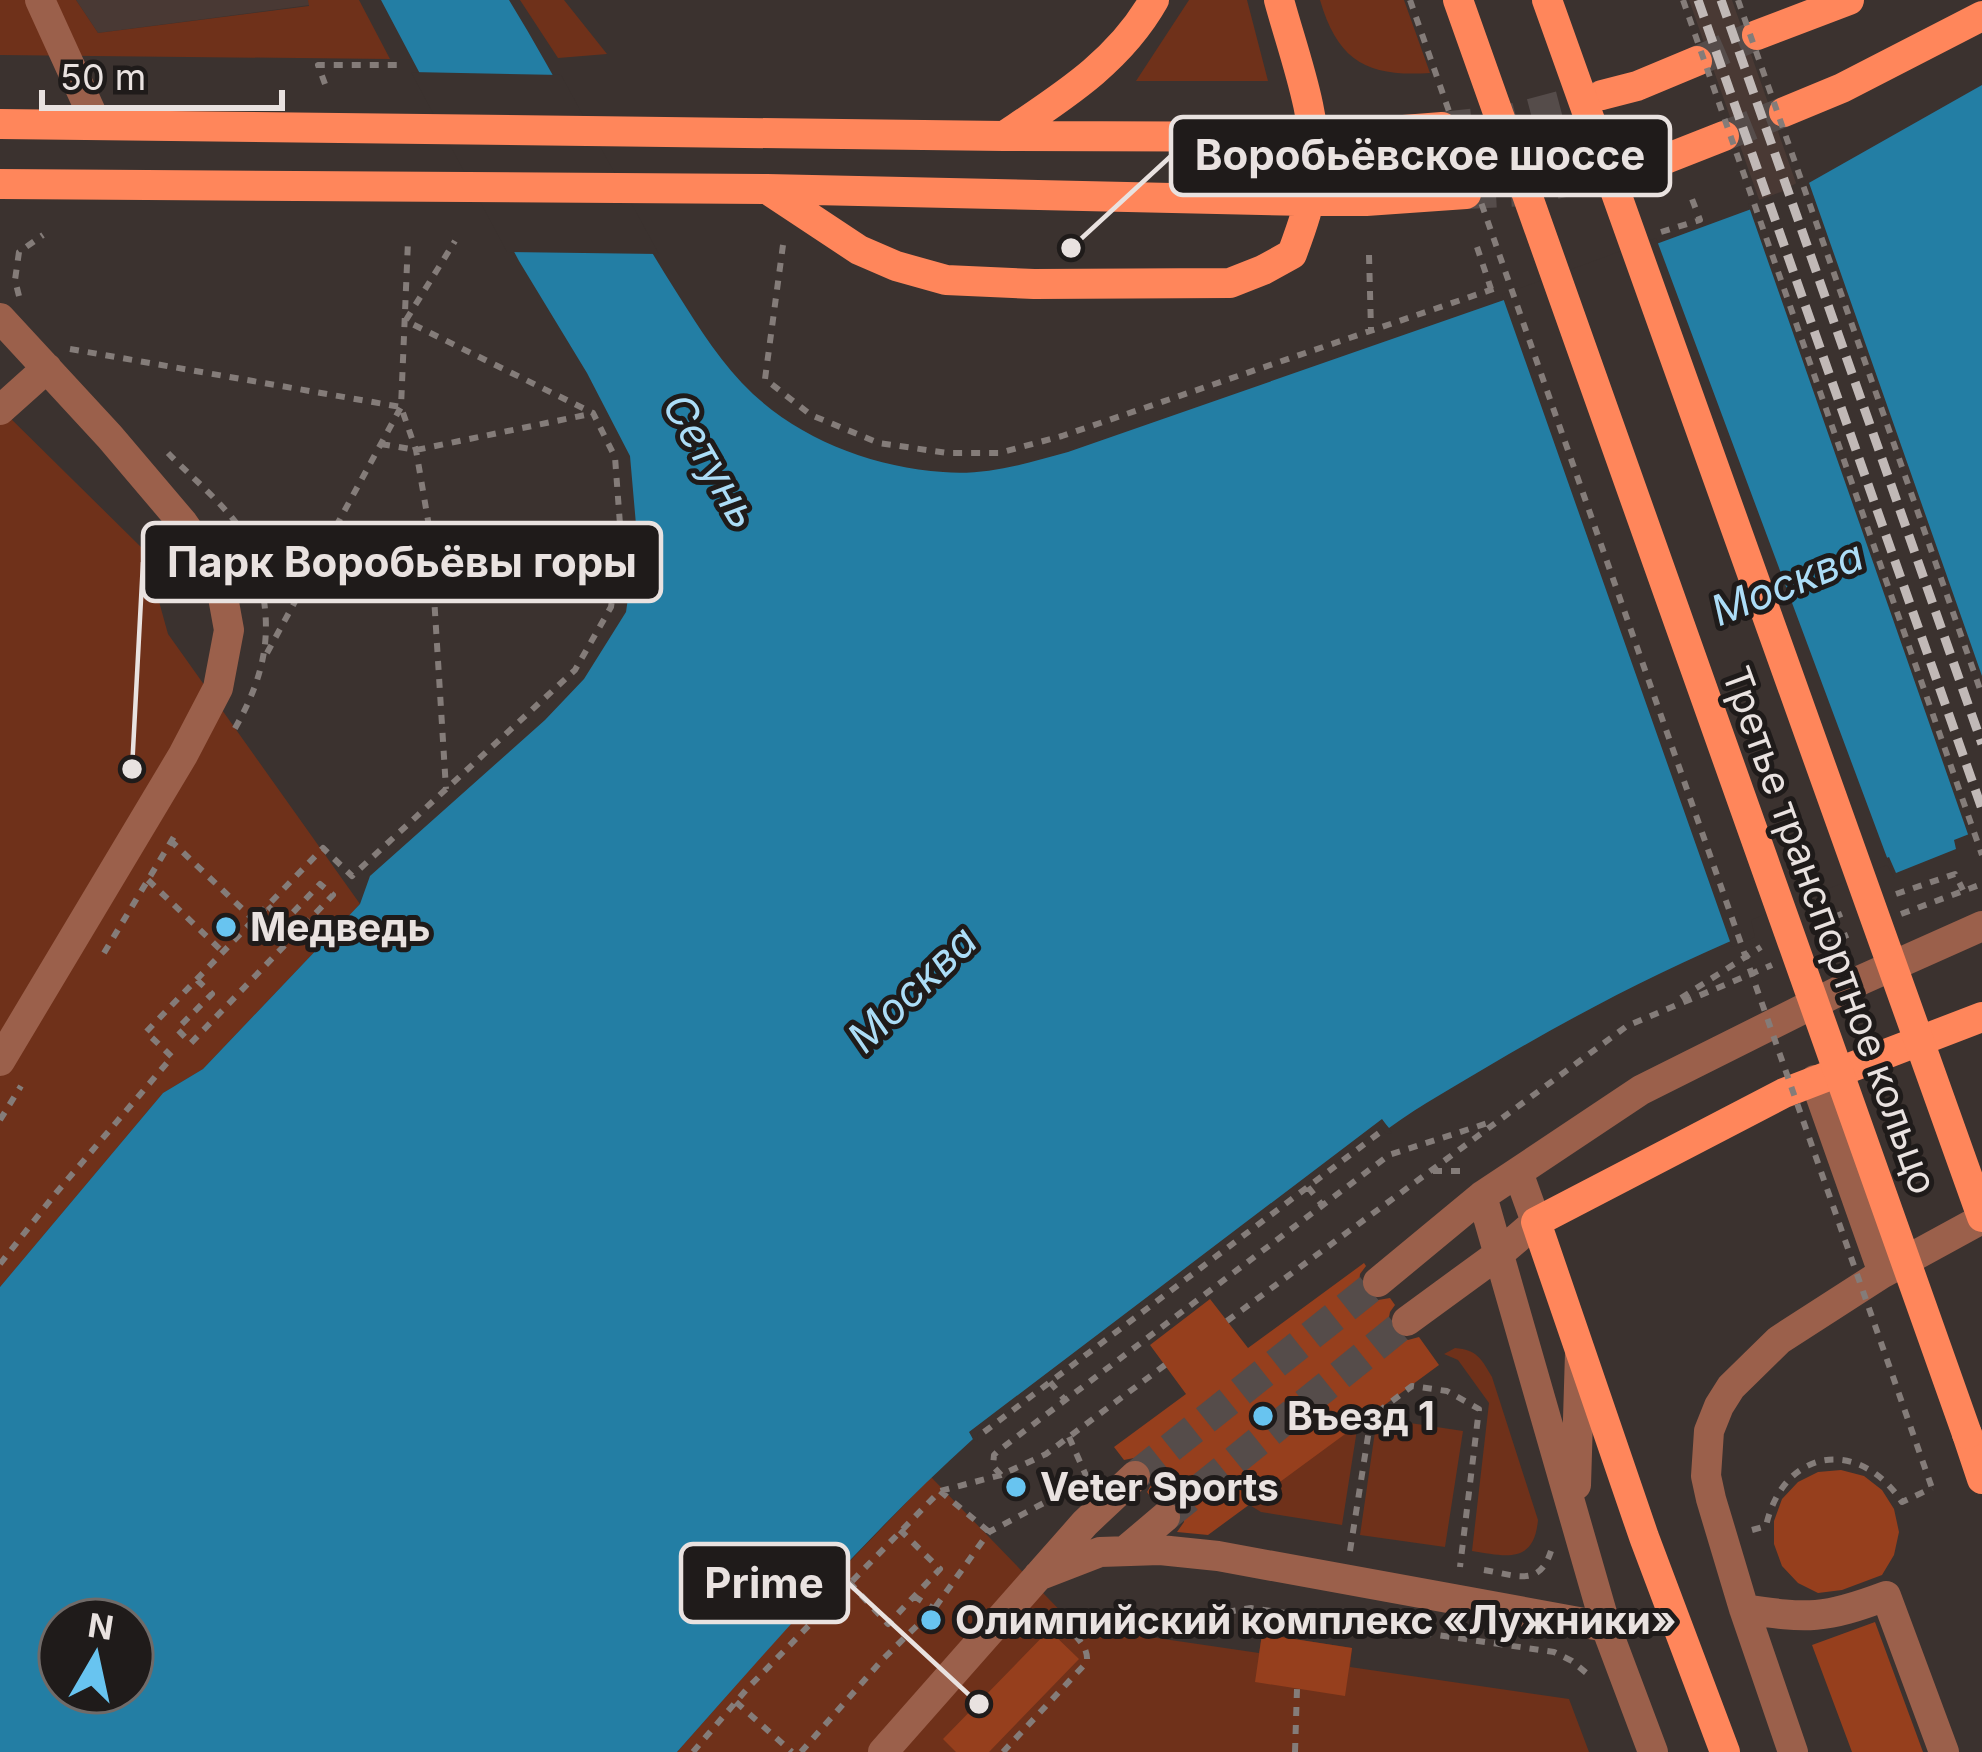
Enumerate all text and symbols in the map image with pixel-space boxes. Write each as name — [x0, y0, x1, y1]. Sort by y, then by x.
scale bar — [42, 36, 282, 110]
text: 50 m — [60, 55, 146, 99]
callout: Воробьёвское шоссе — [1171, 117, 1670, 195]
text: Воробьёвское шоссе — [1195, 129, 1645, 180]
water label: Сетунь — [653, 384, 770, 537]
callout: Парк Воробьёвы горы — [143, 523, 661, 601]
water label: Москва — [1703, 529, 1870, 636]
text: Парк Воробьёвы горы — [167, 536, 637, 587]
street label: Третье транспортное кольцо — [1713, 660, 1948, 1200]
place label: Медведь — [250, 903, 430, 950]
marker: Медведь — [213, 914, 239, 940]
water label: Москва — [837, 915, 987, 1062]
place label: Въезд 1 — [1287, 1392, 1435, 1439]
marker: Въезд 1 — [1250, 1403, 1276, 1429]
place label: Veter Sports — [1040, 1463, 1279, 1510]
marker: Veter Sports — [1003, 1474, 1029, 1500]
callout: Prime — [681, 1544, 848, 1622]
text: Prime — [704, 1557, 824, 1608]
north arrow — [36, 1596, 156, 1716]
place label: Олимпийский комплекс «Лужники» — [955, 1596, 1677, 1643]
text: N — [85, 1605, 116, 1648]
marker: Олимпийский комплекс «Лужники» — [918, 1607, 944, 1633]

